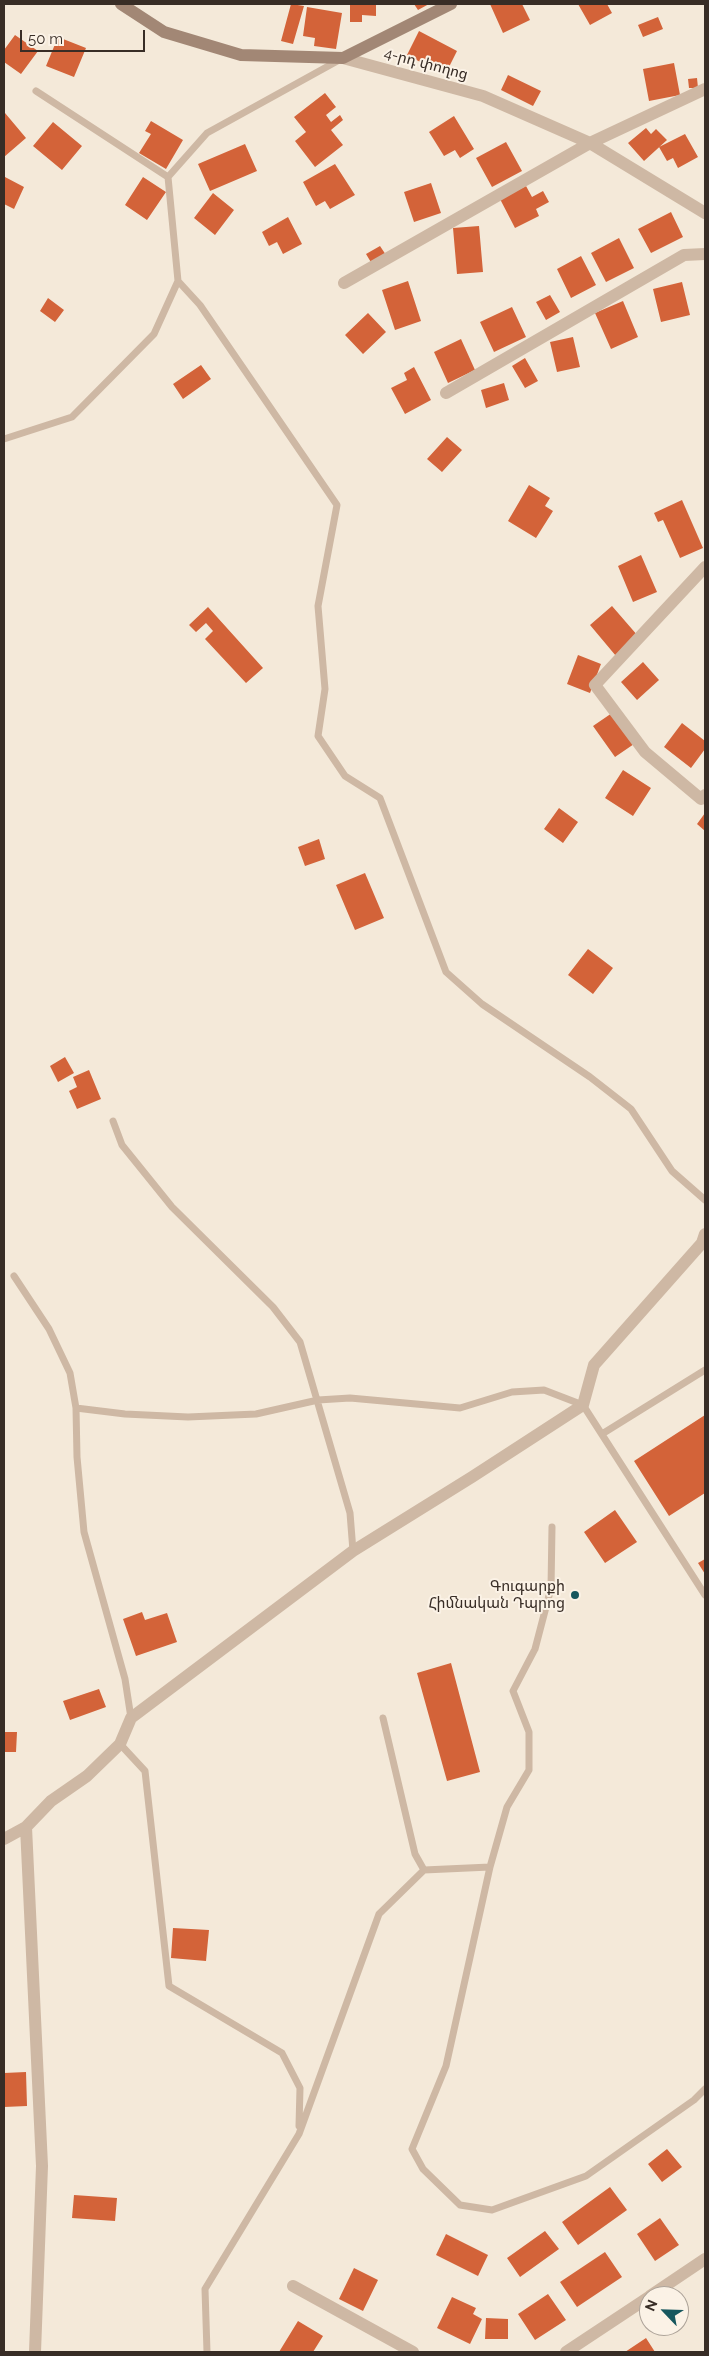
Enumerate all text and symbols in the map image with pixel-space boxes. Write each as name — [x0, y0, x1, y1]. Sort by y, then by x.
scale bar — [22, 20, 148, 52]
text: 50 m — [28, 30, 63, 48]
street label: 4-րդ փողոց — [382, 44, 470, 84]
place label: Գուգարքի Հիմնական Դպրոց — [428, 1577, 565, 1612]
marker: Գուգարքի Հիմնական Դպրոց — [569, 1589, 581, 1601]
north arrow — [639, 2286, 689, 2336]
text: N — [642, 2297, 661, 2313]

